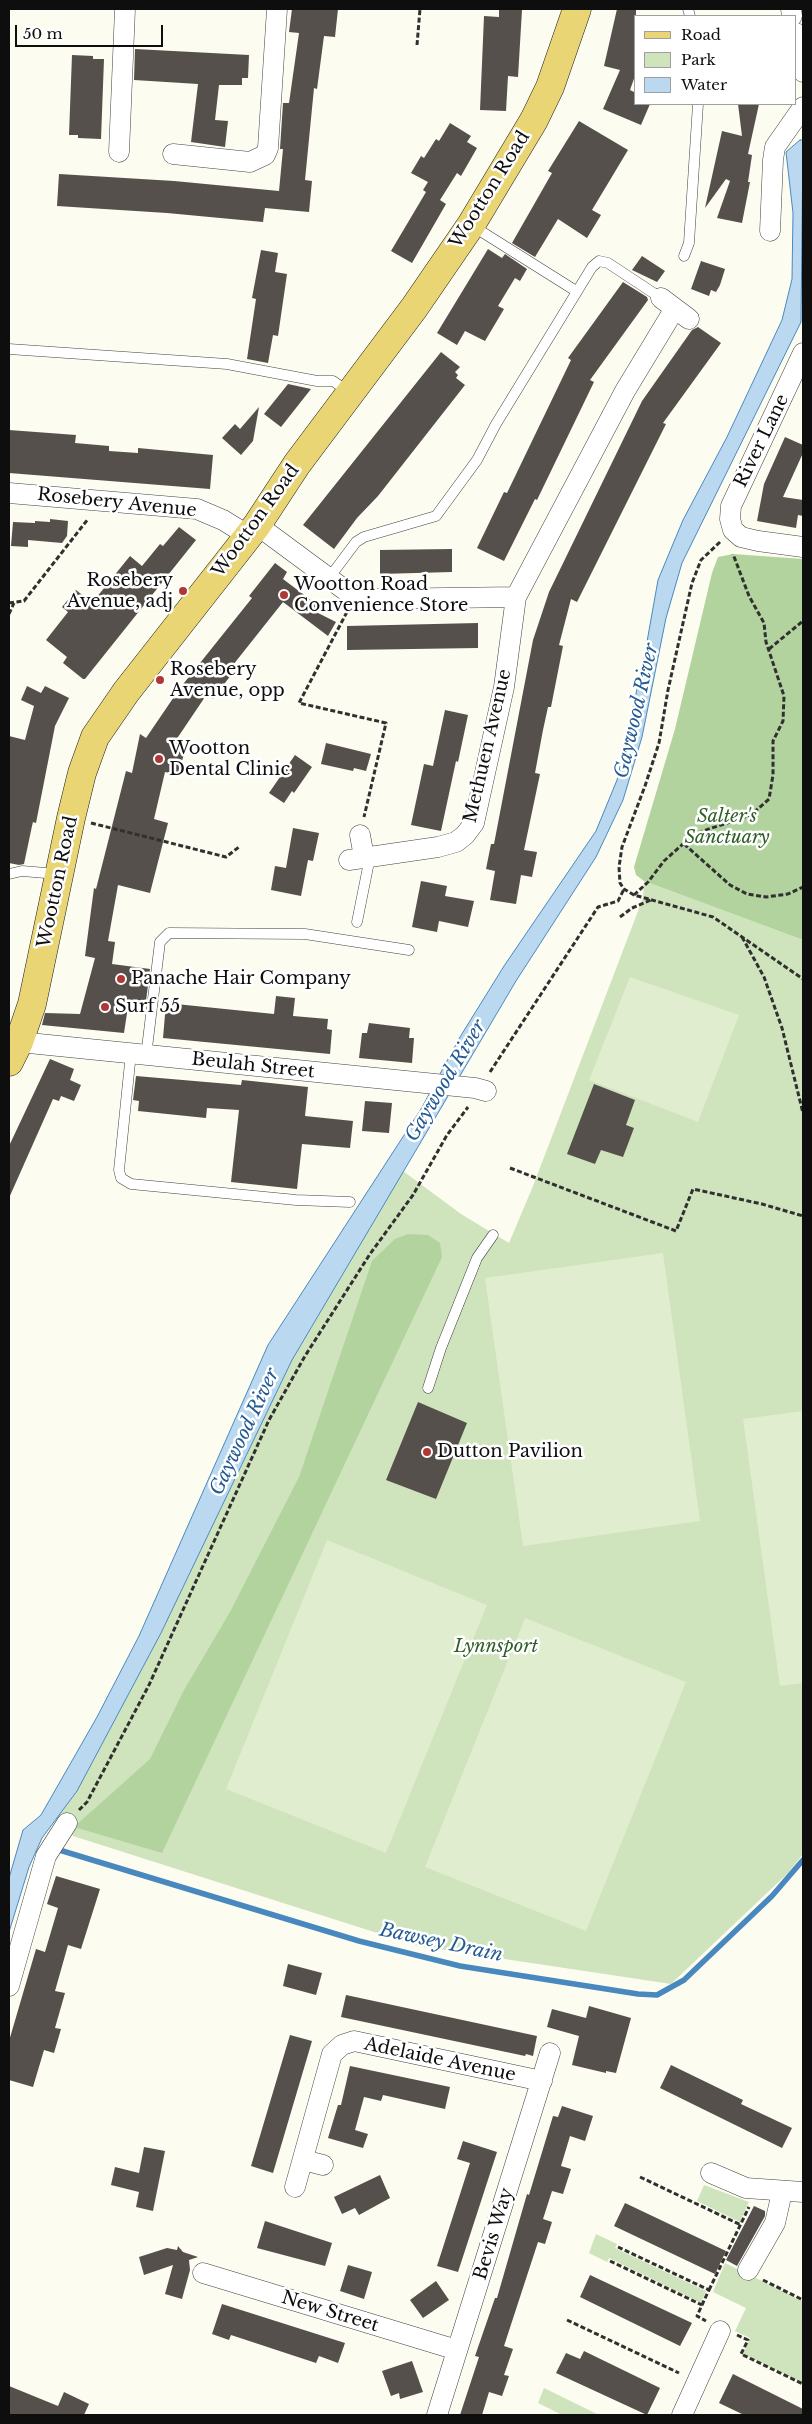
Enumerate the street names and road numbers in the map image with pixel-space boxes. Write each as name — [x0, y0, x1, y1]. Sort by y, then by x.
street label: Wootton Road — [445, 127, 535, 253]
street label: River Lane — [730, 391, 794, 491]
street label: Wootton Road — [208, 460, 304, 582]
street label: Rosebery Avenue — [36, 484, 198, 522]
street label: Methuen Avenue — [460, 667, 516, 825]
street label: Wootton Road — [33, 814, 83, 950]
street label: Beulah Street — [190, 1049, 316, 1083]
street label: Adelaide Avenue — [362, 2033, 518, 2087]
street label: Bevis Way — [470, 2185, 518, 2283]
street label: New Street — [279, 2287, 381, 2337]

